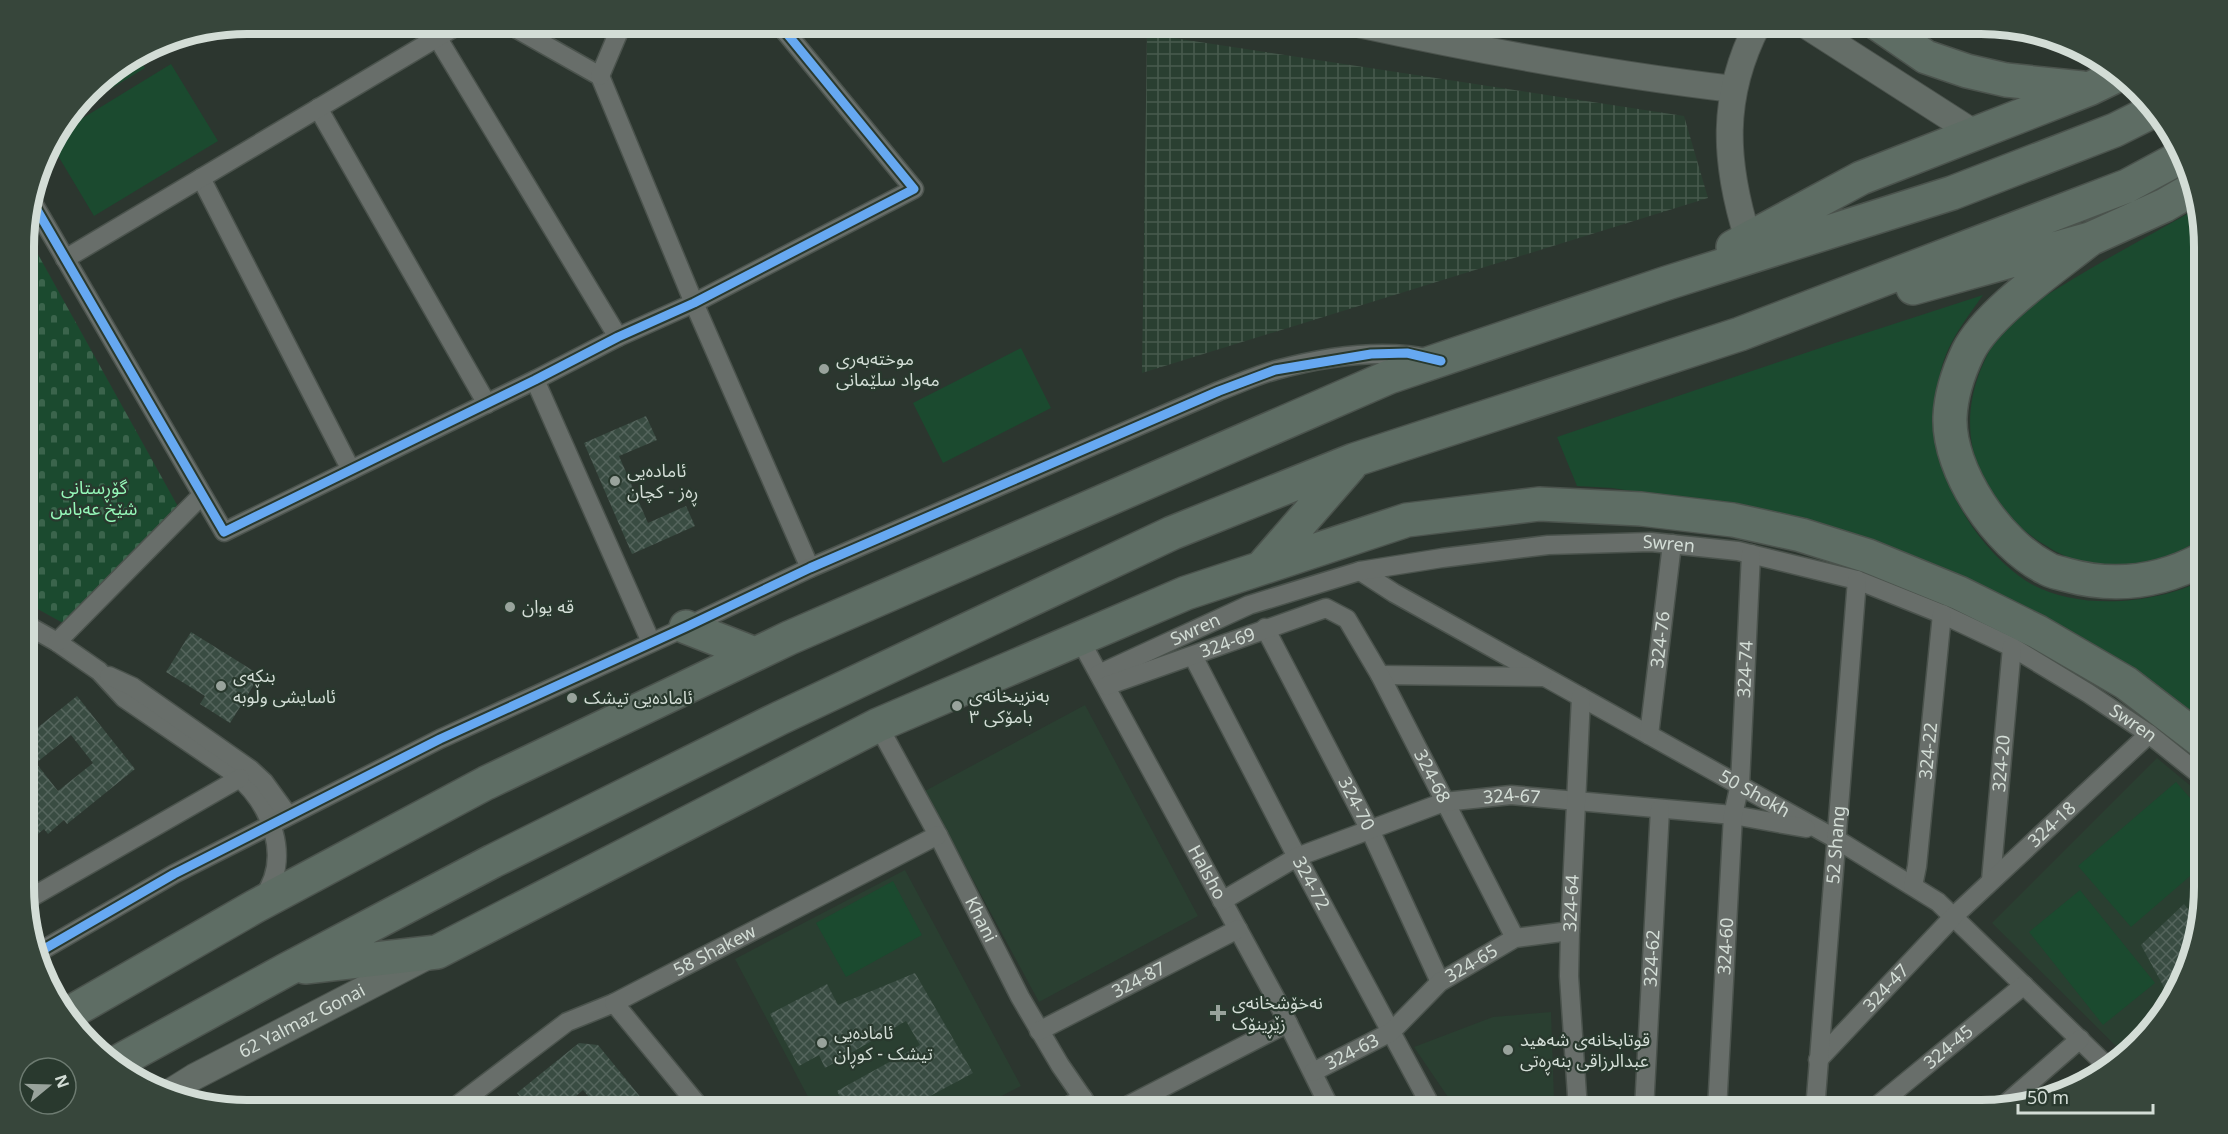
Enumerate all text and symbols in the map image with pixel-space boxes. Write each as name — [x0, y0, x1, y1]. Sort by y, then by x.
place label: موختەبەری مەواد سلێمانی — [836, 346, 940, 391]
marker: موختەبەری مەواد سلێمانی — [817, 362, 831, 376]
place label: ئامادەیی ڕەز - کچان — [627, 458, 698, 507]
marker: ئامادەیی ڕەز - کچان — [608, 474, 622, 488]
park label: گۆڕستانی شێخ عەباس — [51, 475, 137, 522]
street label: Swren — [1642, 529, 1696, 557]
place label: قه یوان — [522, 594, 574, 618]
marker: قه یوان — [503, 600, 517, 614]
street label: Swren — [1166, 607, 1224, 651]
street label: 324-76 — [1644, 610, 1675, 669]
street label: 324-69 — [1196, 621, 1258, 663]
street label: 324-74 — [1731, 640, 1758, 698]
place label: بنکەی ئاسایشی وڵوبە — [233, 663, 336, 708]
marker: بنکەی ئاسایشی وڵوبە — [214, 679, 228, 693]
place label: بەنزینخانەی بامۆکی ٣ — [969, 683, 1050, 728]
place label: ئامادەیی تیشک — [584, 685, 693, 709]
marker: ئامادەیی تیشک — [565, 691, 579, 705]
street label: Swren — [2105, 698, 2163, 747]
marker: بەنزینخانەی بامۆکی ٣ — [950, 699, 964, 713]
street label: 324-22 — [1913, 721, 1942, 781]
street label: 324-20 — [1986, 734, 2015, 793]
street label: 324-68 — [1409, 745, 1457, 807]
street label: 50 Shokh — [1715, 763, 1795, 822]
street label: 324-70 — [1333, 772, 1381, 834]
street label: 324-67 — [1482, 782, 1541, 809]
street label: 324-18 — [2022, 796, 2080, 852]
street label: 52 Shang — [1820, 805, 1850, 885]
street label: Halsho — [1183, 840, 1232, 903]
street label: 324-72 — [1288, 852, 1336, 914]
street label: 324-64 — [1557, 874, 1584, 932]
street label: Khani — [960, 892, 1003, 946]
street label: 324-60 — [1711, 917, 1738, 975]
street label: 58 Shakew — [669, 919, 760, 981]
street label: 324-62 — [1638, 929, 1665, 987]
street label: 324-65 — [1440, 938, 1502, 988]
street label: 324-87 — [1107, 955, 1169, 1003]
street label: 324-47 — [1857, 958, 1914, 1016]
street label: 62 Yalmaz Gonai — [234, 978, 369, 1063]
place label: نەخۆشخانەی زێڕینۆک — [1232, 990, 1323, 1039]
marker: نەخۆشخانەی زێڕینۆک — [1209, 1004, 1227, 1022]
street label: 324-45 — [1918, 1019, 1978, 1074]
place label: ئامادەیی تیشک - کوڕان — [834, 1020, 933, 1069]
street label: 324-63 — [1321, 1027, 1383, 1075]
place label: قوتابخانەی شەهید عبدالرزاقی بنەڕەتی — [1520, 1027, 1650, 1076]
marker: ئامادەیی تیشک - کوڕان — [815, 1036, 829, 1050]
marker: قوتابخانەی شەهید عبدالرزاقی بنەڕەتی — [1501, 1043, 1515, 1057]
north arrow — [18, 1056, 78, 1116]
text: N — [50, 1071, 75, 1091]
scale bar — [2018, 1077, 2153, 1115]
text: 50 m — [2027, 1085, 2069, 1109]

